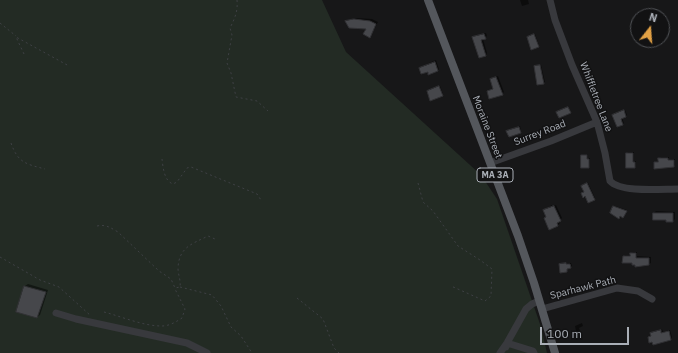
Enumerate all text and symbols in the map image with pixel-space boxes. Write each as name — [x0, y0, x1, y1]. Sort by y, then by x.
north arrow — [630, 8, 670, 48]
text: N — [647, 10, 659, 25]
street label: Whiffletree Lane — [577, 60, 615, 134]
street label: Moraine Street — [470, 94, 504, 160]
street label: Surrey Road — [512, 118, 568, 148]
road number: MA 3A — [477, 168, 513, 182]
street label: Sparhawk Path — [549, 274, 617, 302]
scale bar — [542, 319, 631, 345]
text: 100 m — [547, 326, 582, 341]

